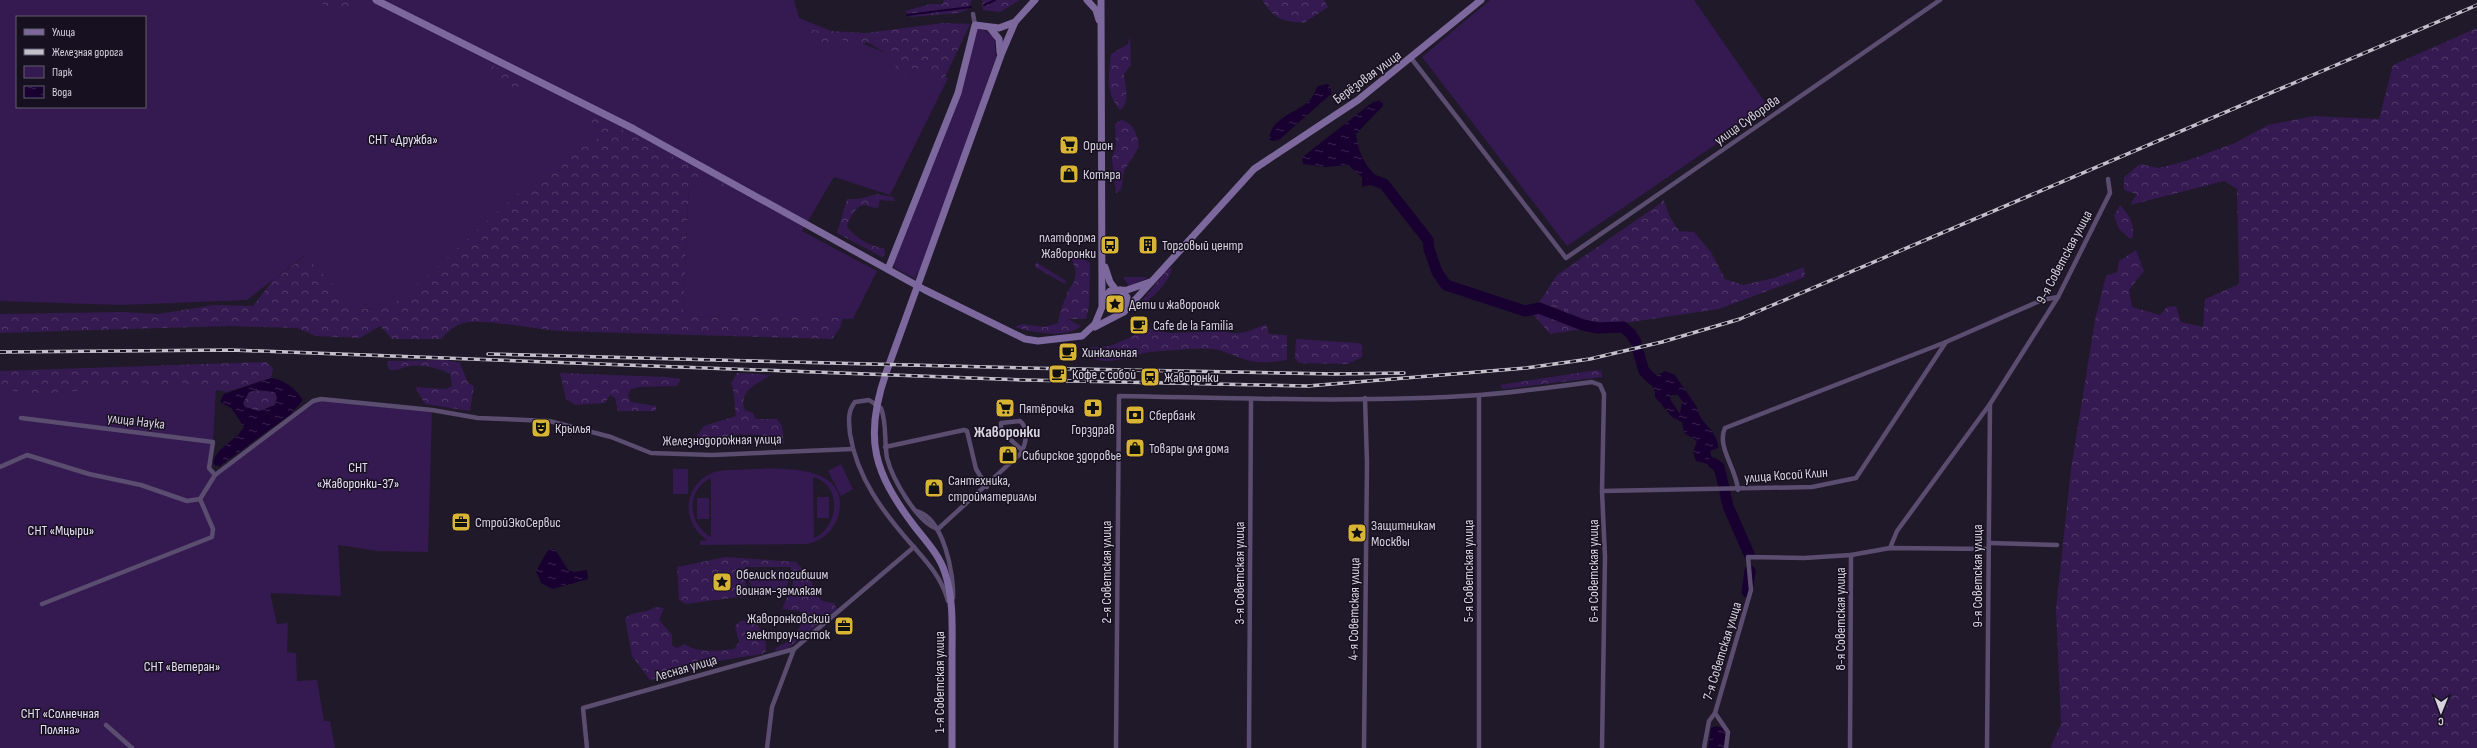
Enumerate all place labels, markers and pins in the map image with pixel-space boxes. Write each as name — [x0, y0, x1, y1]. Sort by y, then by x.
supermarket icon: Орион — [1058, 134, 1080, 156]
place label: Орион — [1083, 137, 1113, 154]
shop icon: Котяра — [1058, 163, 1080, 185]
place label: Котяра — [1083, 166, 1121, 183]
place label: платформа Жаворонки — [1039, 229, 1096, 262]
bus stop icon: платформа Жаворонки — [1099, 234, 1121, 256]
building icon: Торговый центр — [1137, 234, 1159, 256]
place label: Торговый центр — [1162, 237, 1244, 254]
place icon: Дети и жаворонок — [1104, 293, 1126, 315]
place label: Дети и жаворонок — [1129, 296, 1220, 313]
cafe icon: Cafe de la Familia — [1128, 314, 1150, 336]
place label: Cafe de la Familia — [1153, 317, 1233, 334]
cafe icon: Хинкальная — [1057, 341, 1079, 363]
place label: Хинкальная — [1081, 344, 1137, 361]
cafe icon: Кофе с собой — [1047, 363, 1069, 385]
place label: Кофе с собой — [1072, 366, 1136, 383]
station icon: Жаворонки — [1139, 366, 1161, 388]
place label: Жаворонки — [1164, 369, 1219, 386]
supermarket icon: Пятёрочка — [994, 397, 1016, 419]
pharmacy icon: Горздрав — [1082, 397, 1104, 419]
place label: Пятёрочка — [1019, 400, 1074, 417]
bank icon: Сбербанк — [1124, 404, 1146, 426]
place label: Сбербанк — [1149, 407, 1196, 424]
theatre icon: Крылья — [530, 417, 552, 439]
place label: Крылья — [555, 420, 591, 437]
place label: Горздрав — [1071, 421, 1115, 438]
shop icon: Товары для дома — [1124, 437, 1146, 459]
place label: Товары для дома — [1149, 440, 1229, 457]
shop icon: Сибирское здоровье — [997, 444, 1019, 466]
place label: Сибирское здоровье — [1022, 447, 1121, 464]
place label: Сантехника, стройматериалы — [948, 472, 1037, 505]
shop icon: Сантехника, стройматериалы — [923, 477, 945, 499]
office icon: СтройЭкоСервис — [450, 511, 472, 533]
place label: СтройЭкоСервис — [475, 514, 561, 531]
place label: Защитникам Москвы — [1371, 517, 1436, 550]
place icon: Защитникам Москвы — [1346, 522, 1368, 544]
place label: Обелиск погибшим воинам-землякам — [736, 566, 829, 599]
place icon: Обелиск погибшим воинам-землякам — [711, 571, 733, 593]
place label: Жаворонковский электроучасток — [746, 610, 831, 643]
office icon: Жаворонковский электроучасток — [833, 615, 855, 637]

